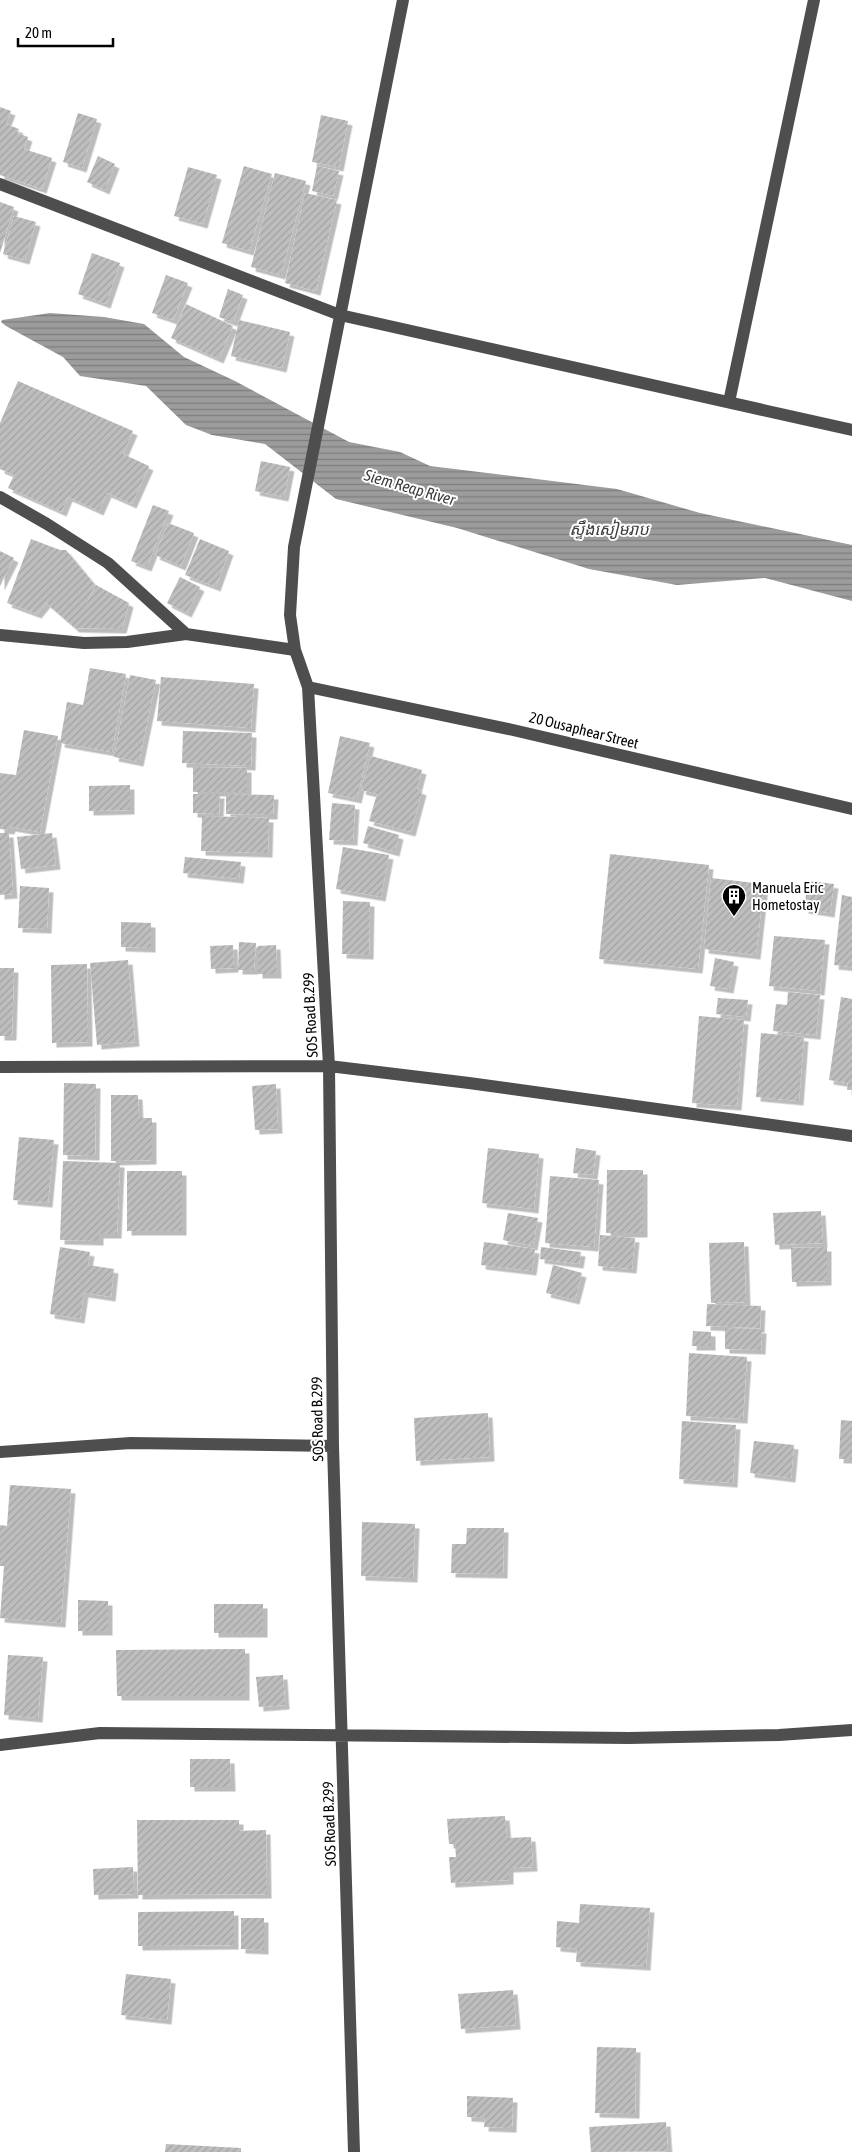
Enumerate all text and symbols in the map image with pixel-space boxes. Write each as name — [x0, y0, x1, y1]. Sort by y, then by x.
scale bar — [18, 15, 112, 47]
text: 20 m — [25, 24, 52, 41]
water label: Siem Reap River — [361, 465, 459, 510]
water label: ស្ទឹងសៀមរាប — [569, 519, 650, 539]
street label: 20 Ousaphear Street — [528, 708, 640, 752]
place label: Manuela Eric Hometostay — [752, 879, 824, 913]
building icon: Manuela Eric Hometostay — [721, 883, 747, 917]
street label: SOS Road B.299 — [299, 972, 321, 1058]
street label: SOS Road B.299 — [308, 1376, 326, 1462]
street label: SOS Road B.299 — [319, 1781, 339, 1867]

